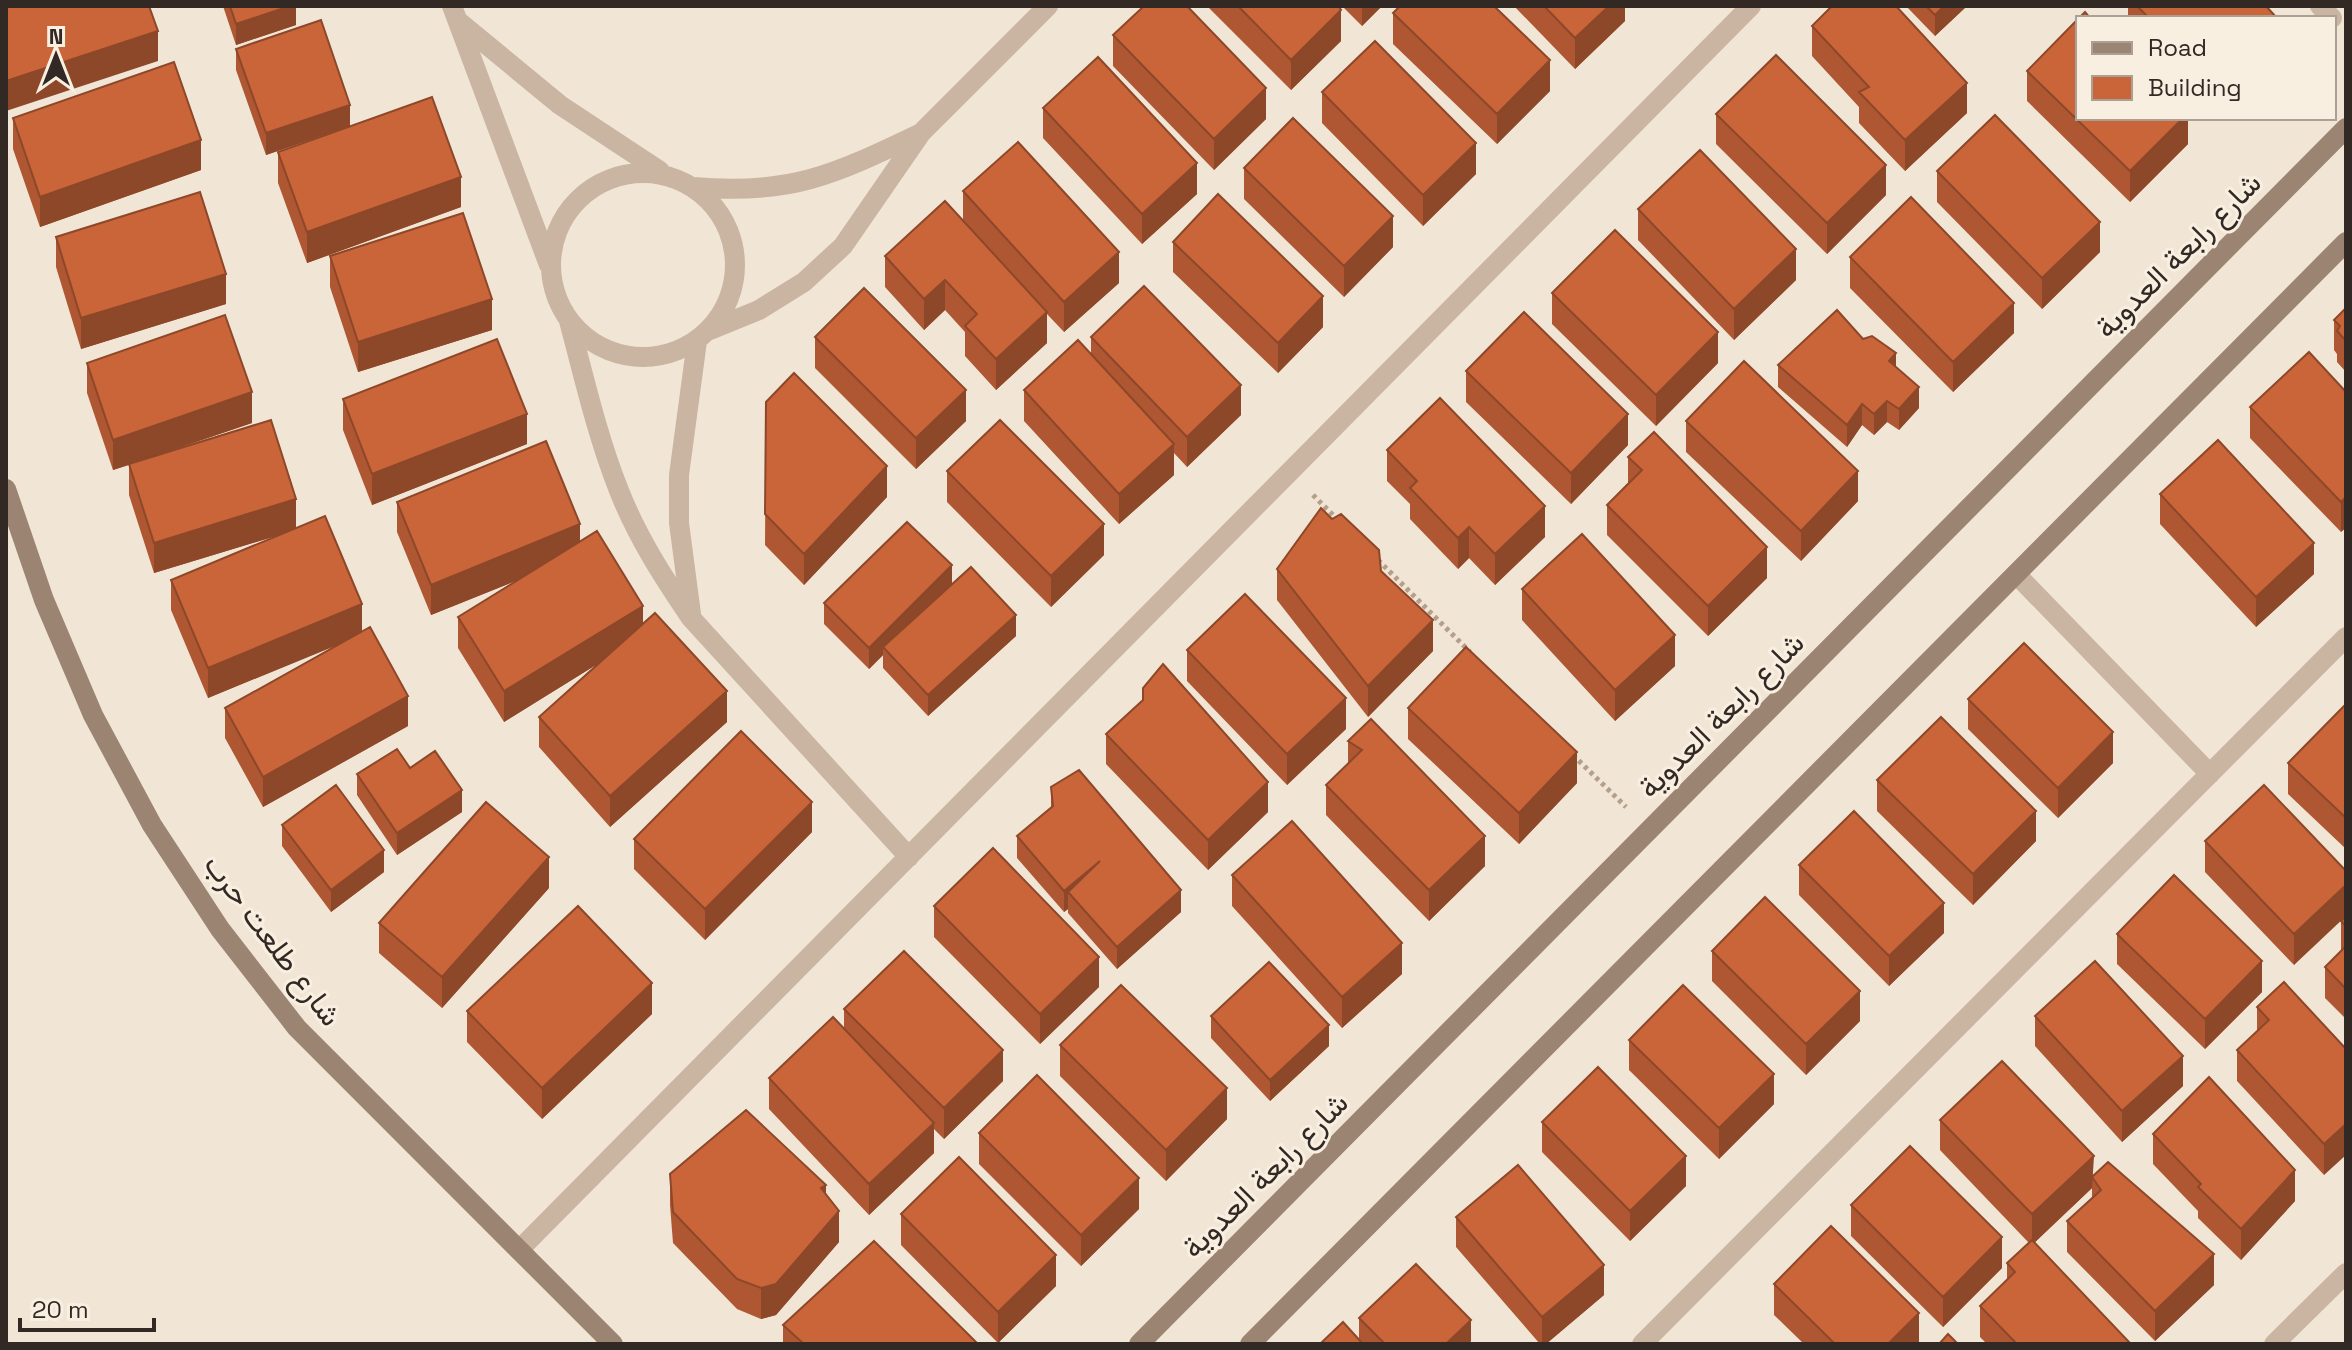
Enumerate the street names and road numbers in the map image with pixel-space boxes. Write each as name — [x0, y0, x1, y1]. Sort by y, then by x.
street label: شارع رابعة العدوية — [2087, 164, 2270, 347]
street label: شارع رابعة العدوية — [1630, 624, 1813, 807]
street label: شارع طلعت حرب — [195, 846, 350, 1034]
street label: شارع رابعة العدوية — [1174, 1084, 1357, 1267]

